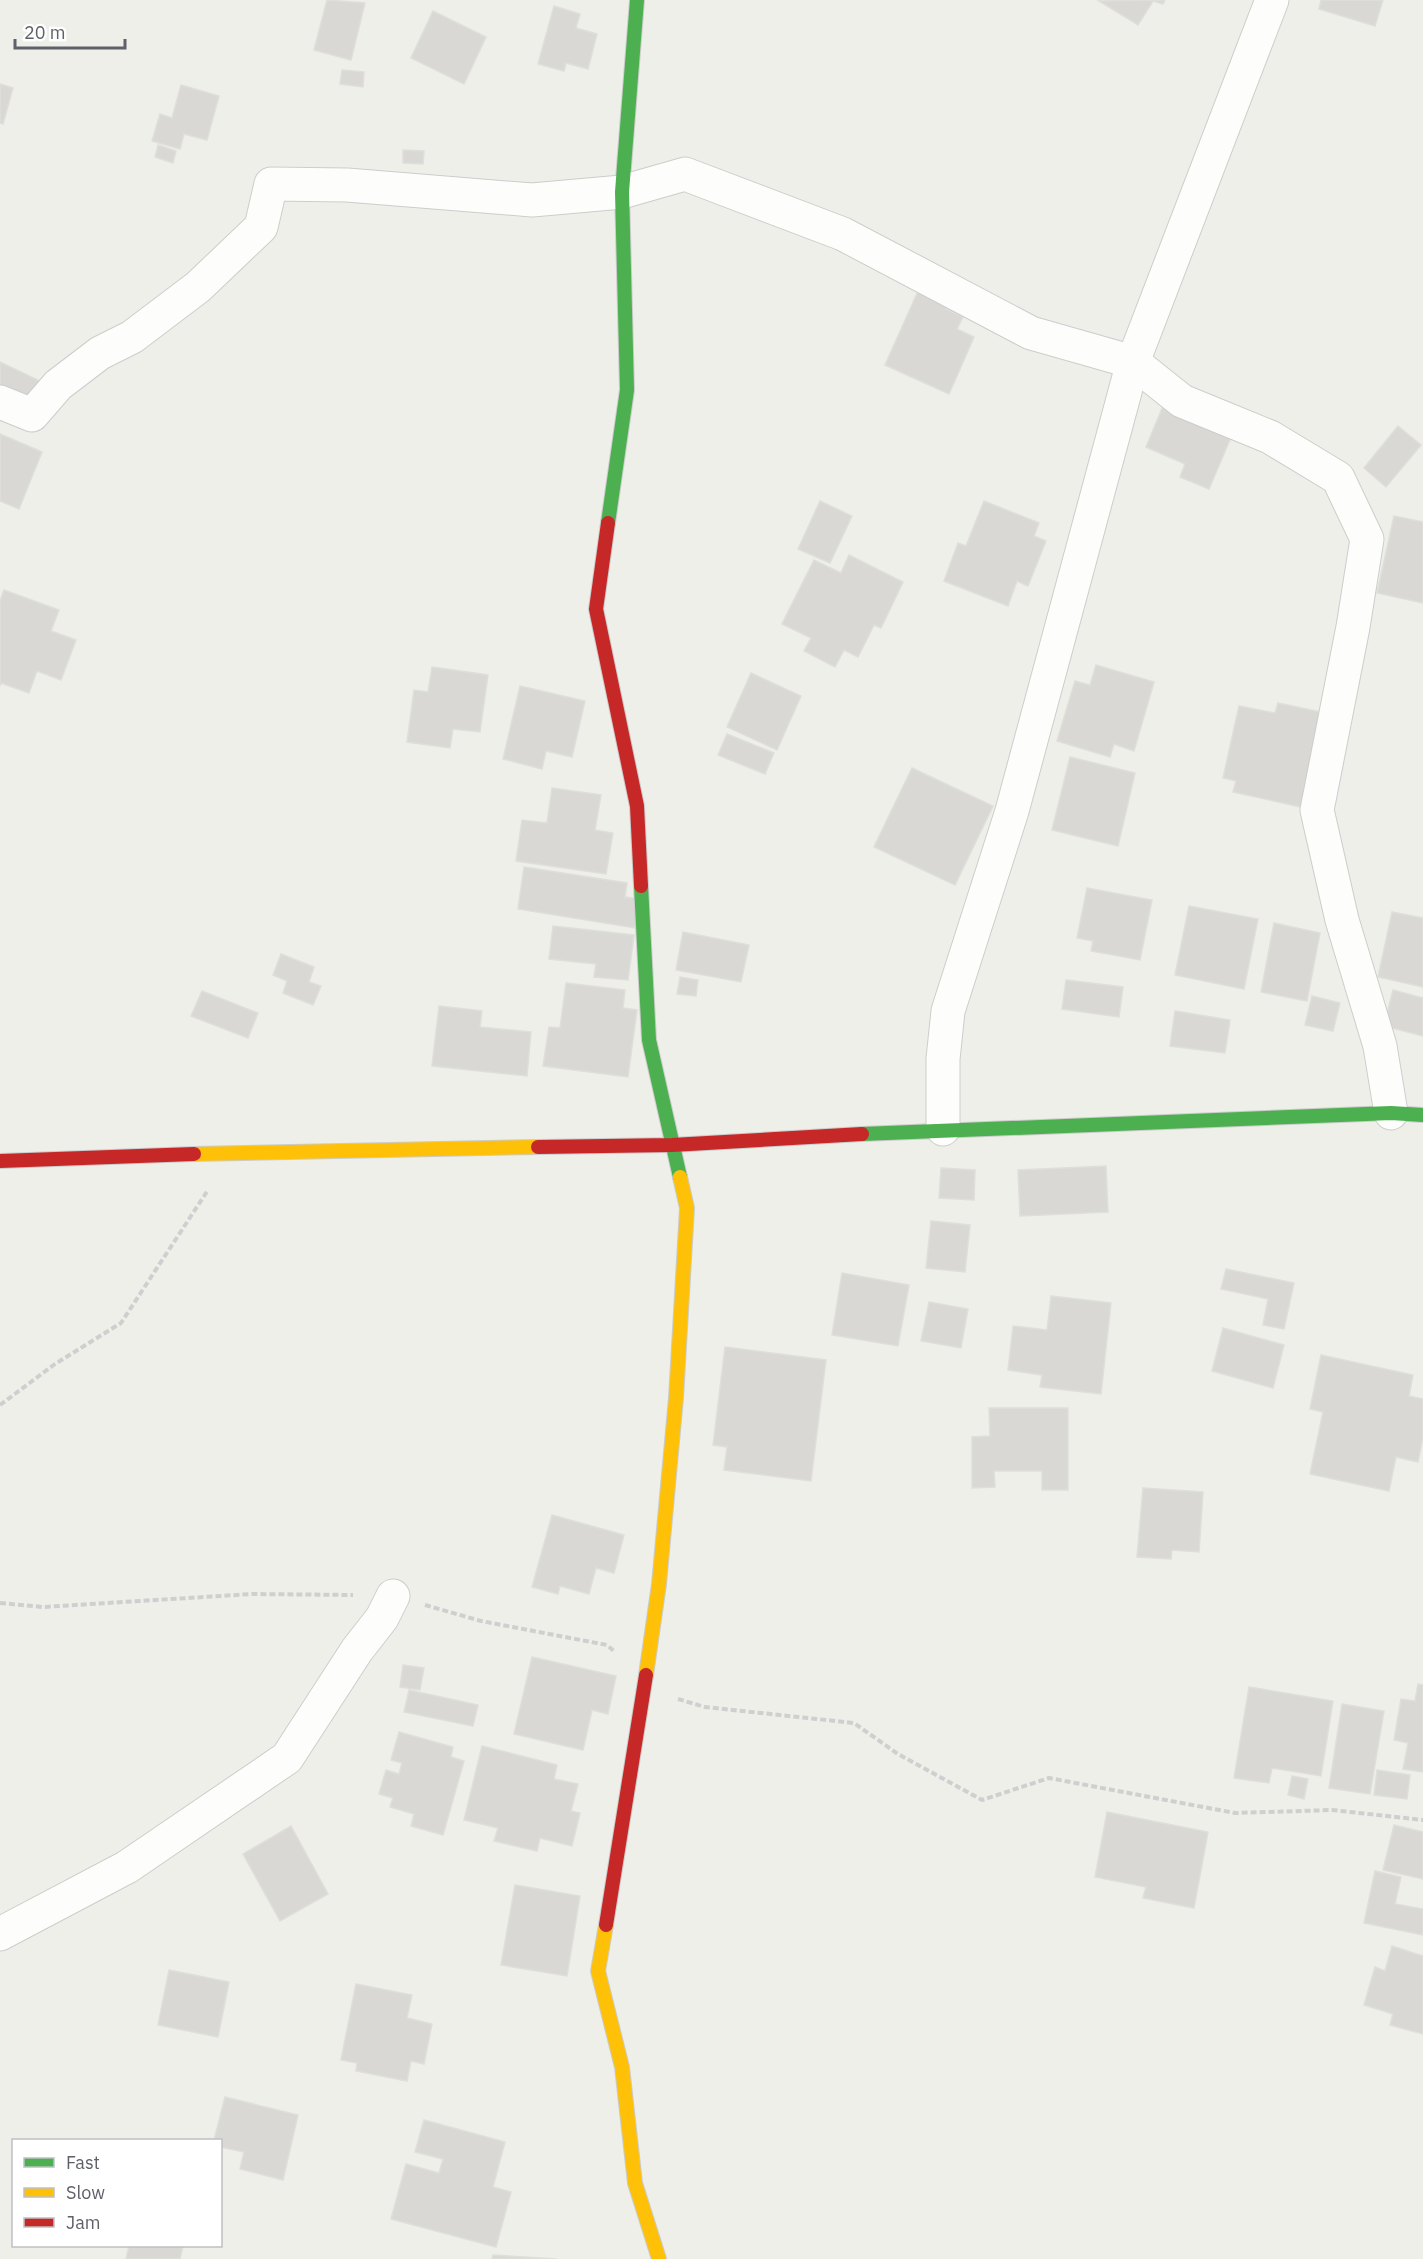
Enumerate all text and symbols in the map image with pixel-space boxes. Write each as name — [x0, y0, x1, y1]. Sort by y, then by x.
scale bar — [15, 12, 124, 50]
text: 20 m — [24, 21, 66, 44]
legend — [12, 2139, 222, 2247]
text: Fast — [66, 2151, 100, 2174]
text: Slow — [66, 2181, 105, 2204]
text: Jam — [66, 2211, 101, 2234]

